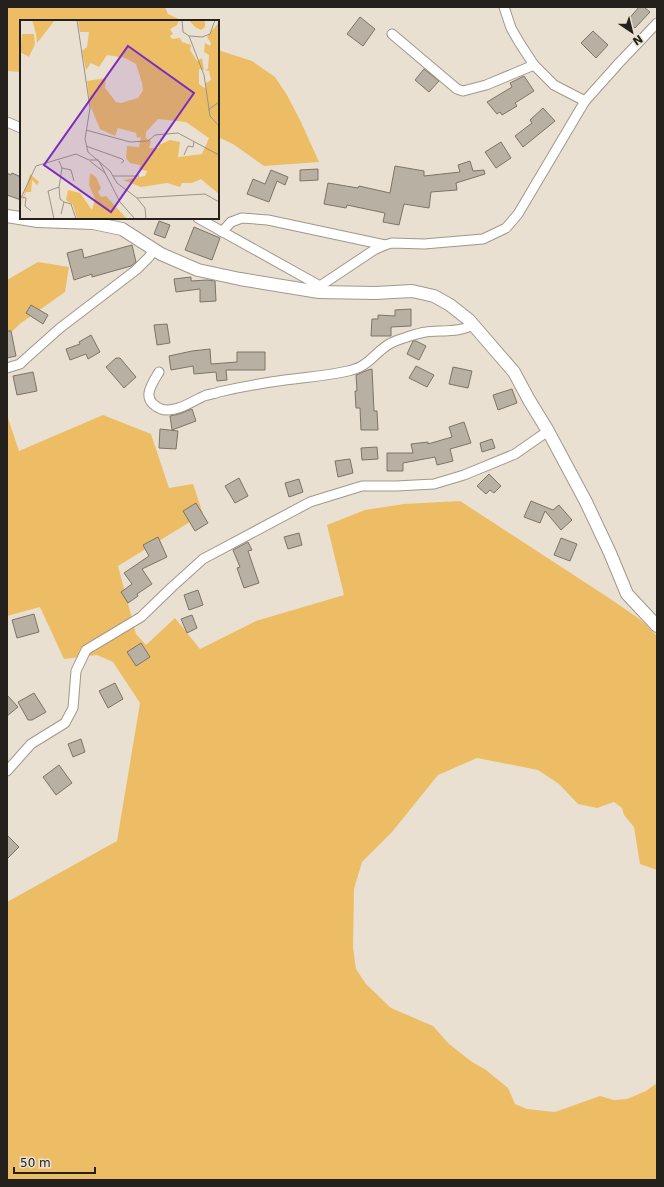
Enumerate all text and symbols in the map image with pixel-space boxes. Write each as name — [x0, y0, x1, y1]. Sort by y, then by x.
north arrow — [612, 12, 652, 52]
inset map — [20, 20, 219, 219]
text: N — [630, 32, 645, 48]
scale bar — [14, 1149, 95, 1175]
text: 50 m — [20, 1156, 51, 1170]

